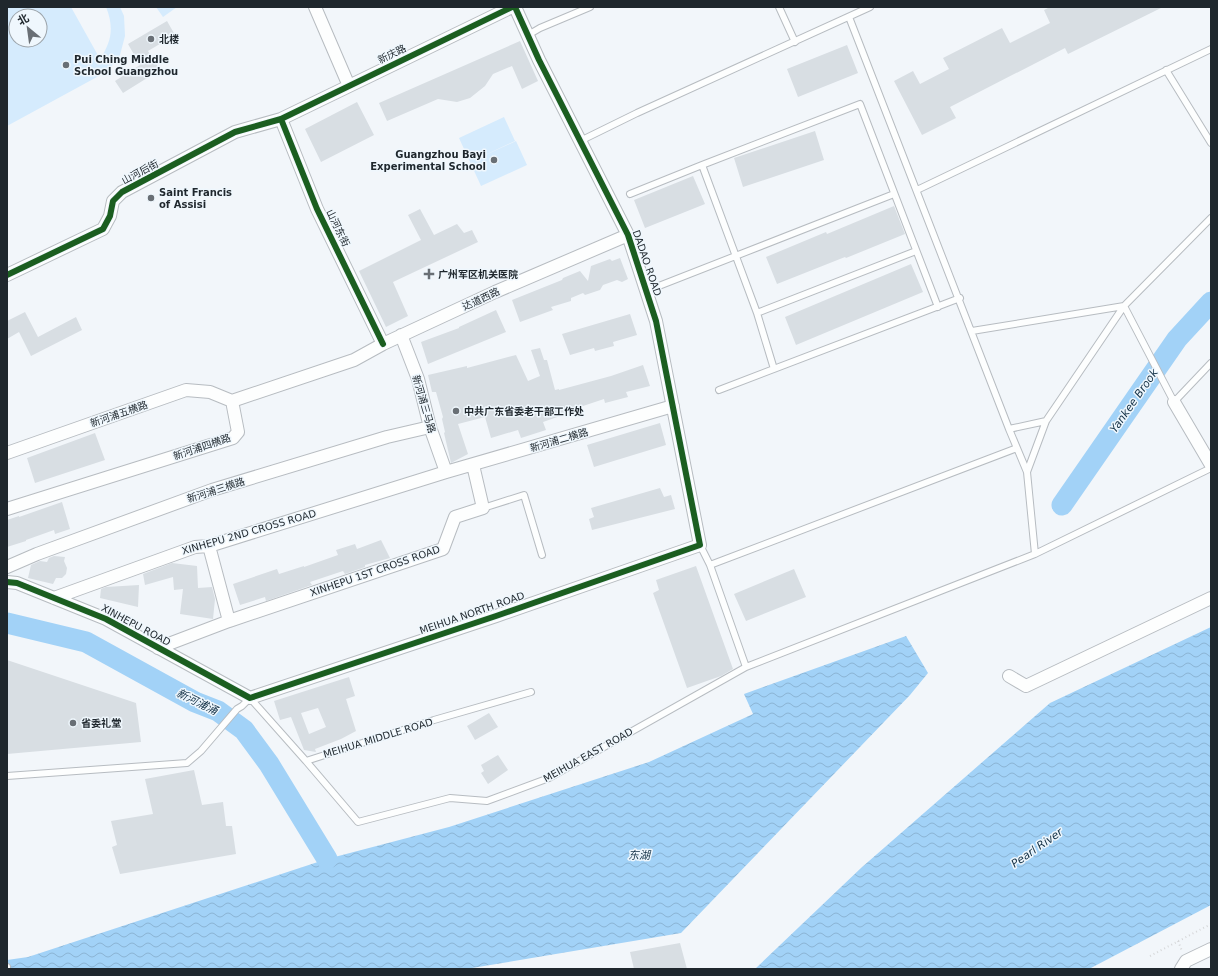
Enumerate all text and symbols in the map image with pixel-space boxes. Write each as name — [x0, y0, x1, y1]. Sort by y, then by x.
north arrow — [8, 8, 48, 48]
text: 北 — [15, 11, 31, 28]
marker: 北楼 — [146, 34, 156, 44]
place label: 北楼 — [159, 34, 179, 45]
street label: 新庆路 — [376, 42, 408, 66]
place label: Pui Ching Middle School Guangzhou — [74, 54, 178, 77]
marker: Pui Ching Middle School Guangzhou — [61, 60, 71, 70]
place label: Guangzhou Bayi Experimental School — [370, 149, 486, 172]
marker: Guangzhou Bayi Experimental School — [489, 155, 499, 165]
street label: 山河后街 — [120, 158, 160, 186]
place label: Saint Francis of Assisi — [159, 187, 232, 210]
marker: Saint Francis of Assisi — [146, 193, 156, 203]
street label: 山河东街 — [324, 208, 352, 248]
street label: DADAO ROAD — [631, 229, 663, 298]
marker: 广州军区机关医院 — [423, 268, 435, 280]
place label: 广州军区机关医院 — [438, 268, 518, 280]
street label: 达道西路 — [461, 286, 501, 312]
water label: Yankee Brook — [1107, 366, 1161, 435]
street label: 新河浦三马路 — [410, 374, 438, 434]
street label: 新河浦五横路 — [89, 399, 149, 429]
marker: 中共广东省委老干部工作处 — [451, 406, 461, 416]
place label: 中共广东省委老干部工作处 — [464, 406, 584, 417]
street label: 新河浦二横路 — [529, 426, 589, 454]
street label: 新河浦四横路 — [172, 432, 232, 462]
street label: 新河浦三横路 — [186, 475, 246, 505]
street label: XINHEPU 2ND CROSS ROAD — [181, 507, 318, 556]
street label: XINHEPU 1ST CROSS ROAD — [309, 543, 442, 598]
street label: MEIHUA NORTH ROAD — [418, 590, 526, 636]
street label: XINHEPU ROAD — [99, 602, 173, 648]
water label: 新河浦涌 — [174, 687, 221, 718]
street label: MEIHUA MIDDLE ROAD — [322, 716, 434, 760]
place label: 省委礼堂 — [81, 717, 121, 729]
marker: 省委礼堂 — [68, 718, 78, 728]
street label: MEIHUA EAST ROAD — [541, 726, 635, 784]
water label: Pearl River — [1009, 825, 1066, 870]
water label: 东湖 — [628, 849, 652, 862]

